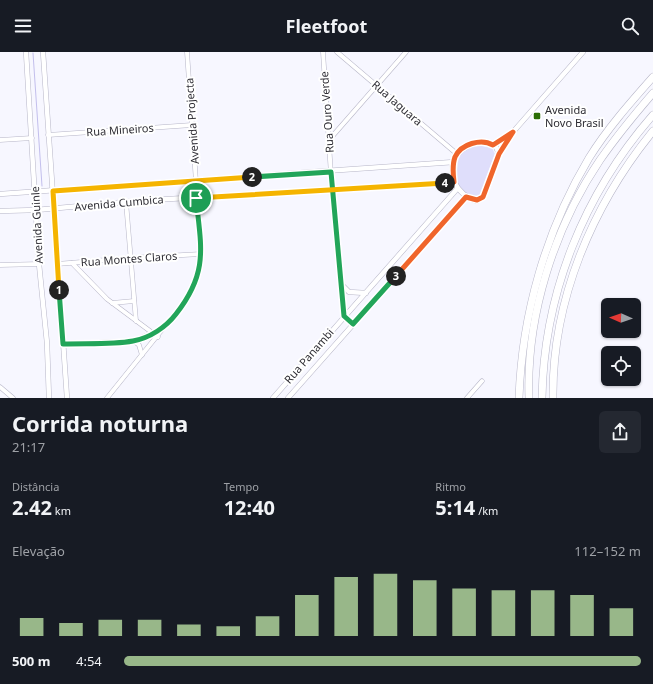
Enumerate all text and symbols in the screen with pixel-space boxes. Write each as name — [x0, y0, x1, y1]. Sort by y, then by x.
text: Fleetfoot — [286, 14, 367, 38]
icon: menu — [12, 15, 34, 37]
icon: search — [619, 15, 641, 37]
street label: Rua Ouro Verde — [316, 71, 337, 153]
street label: Avenida Projecta — [181, 77, 202, 165]
street label: Rua Jaguara — [369, 77, 426, 129]
place label: Avenida Novo Brasil — [545, 102, 604, 130]
marker: Avenida Novo Brasil — [532, 111, 542, 121]
street label: Rua Mineiros — [86, 120, 154, 139]
pin: 2 — [242, 167, 262, 187]
text: 2 — [249, 169, 255, 184]
pin: 4 — [435, 173, 455, 193]
text: 4 — [442, 175, 448, 190]
pin — [179, 181, 213, 215]
street label: Avenida Guinle — [27, 186, 46, 264]
icon: arrive — [185, 187, 207, 209]
street label: Avenida Cumbica — [74, 191, 164, 214]
street label: Rua Montes Claros — [80, 248, 178, 269]
pin: 3 — [386, 266, 406, 286]
text: 3 — [393, 268, 399, 283]
pin: 1 — [49, 280, 69, 300]
text: 1 — [56, 282, 62, 297]
north arrow — [601, 298, 641, 338]
map controls — [601, 298, 641, 386]
street label: Rua Panambi — [281, 325, 337, 386]
button: locate — [601, 346, 641, 386]
text: Corrida noturna — [12, 408, 188, 438]
button: share — [599, 411, 641, 453]
text: 21:17 — [12, 438, 45, 456]
text: Distância — [12, 479, 59, 494]
text: Tempo — [224, 479, 259, 494]
text: Ritmo — [435, 479, 466, 494]
text: 2.42 — [12, 494, 52, 521]
text: 12:40 — [224, 494, 275, 521]
text: 5:14 — [435, 494, 475, 521]
text: km — [52, 503, 71, 518]
text: /km — [475, 503, 498, 518]
text: Elevação — [12, 542, 65, 560]
text: 112–152 m — [574, 542, 641, 560]
text: 500 m — [12, 652, 50, 670]
text: 4:54 — [76, 652, 102, 670]

